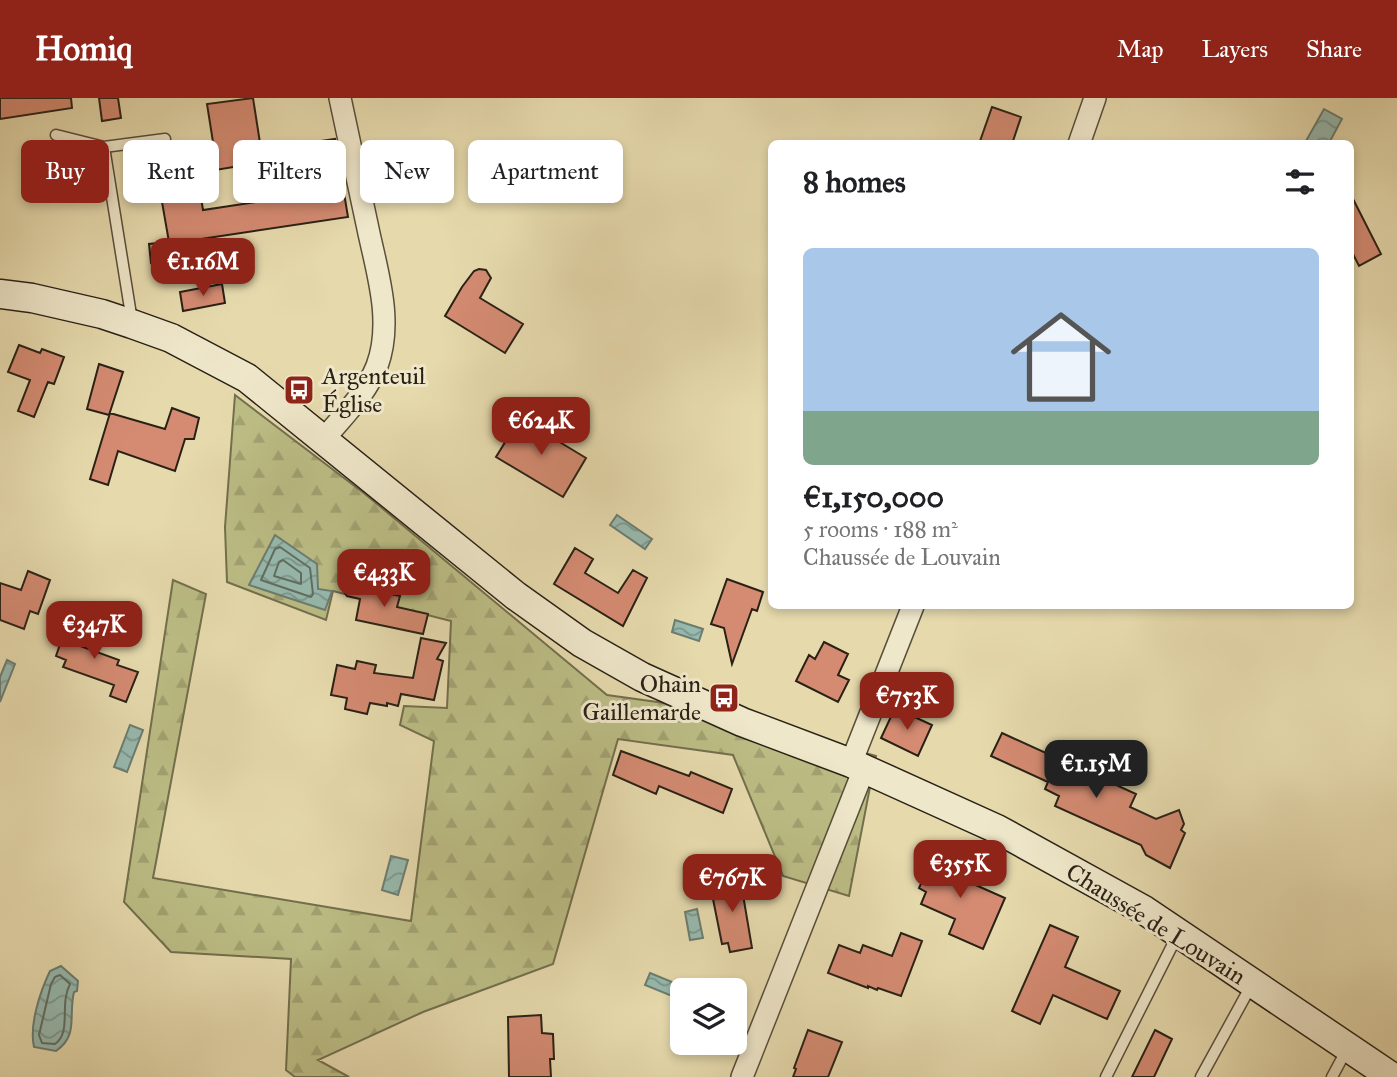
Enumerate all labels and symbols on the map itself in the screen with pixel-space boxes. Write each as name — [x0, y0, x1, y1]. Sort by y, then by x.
pin: €1.16M — [146, 238, 260, 298]
place label: Argenteuil Église — [321, 361, 426, 419]
bus stop icon: Argenteuil Église — [282, 373, 316, 407]
pin: €624K — [492, 398, 590, 457]
pin: €433K — [335, 550, 433, 609]
pin: €347K — [45, 602, 143, 661]
place label: Ohain Gaillemarde — [583, 669, 701, 727]
pin: €753K — [858, 672, 956, 732]
bus stop icon: Ohain Gaillemarde — [707, 681, 741, 715]
pin: €1.15M — [1039, 740, 1153, 800]
pin: €355K — [911, 840, 1009, 900]
pin: €767K — [683, 854, 781, 914]
street label: Chaussée de Louvain — [1061, 857, 1251, 991]

